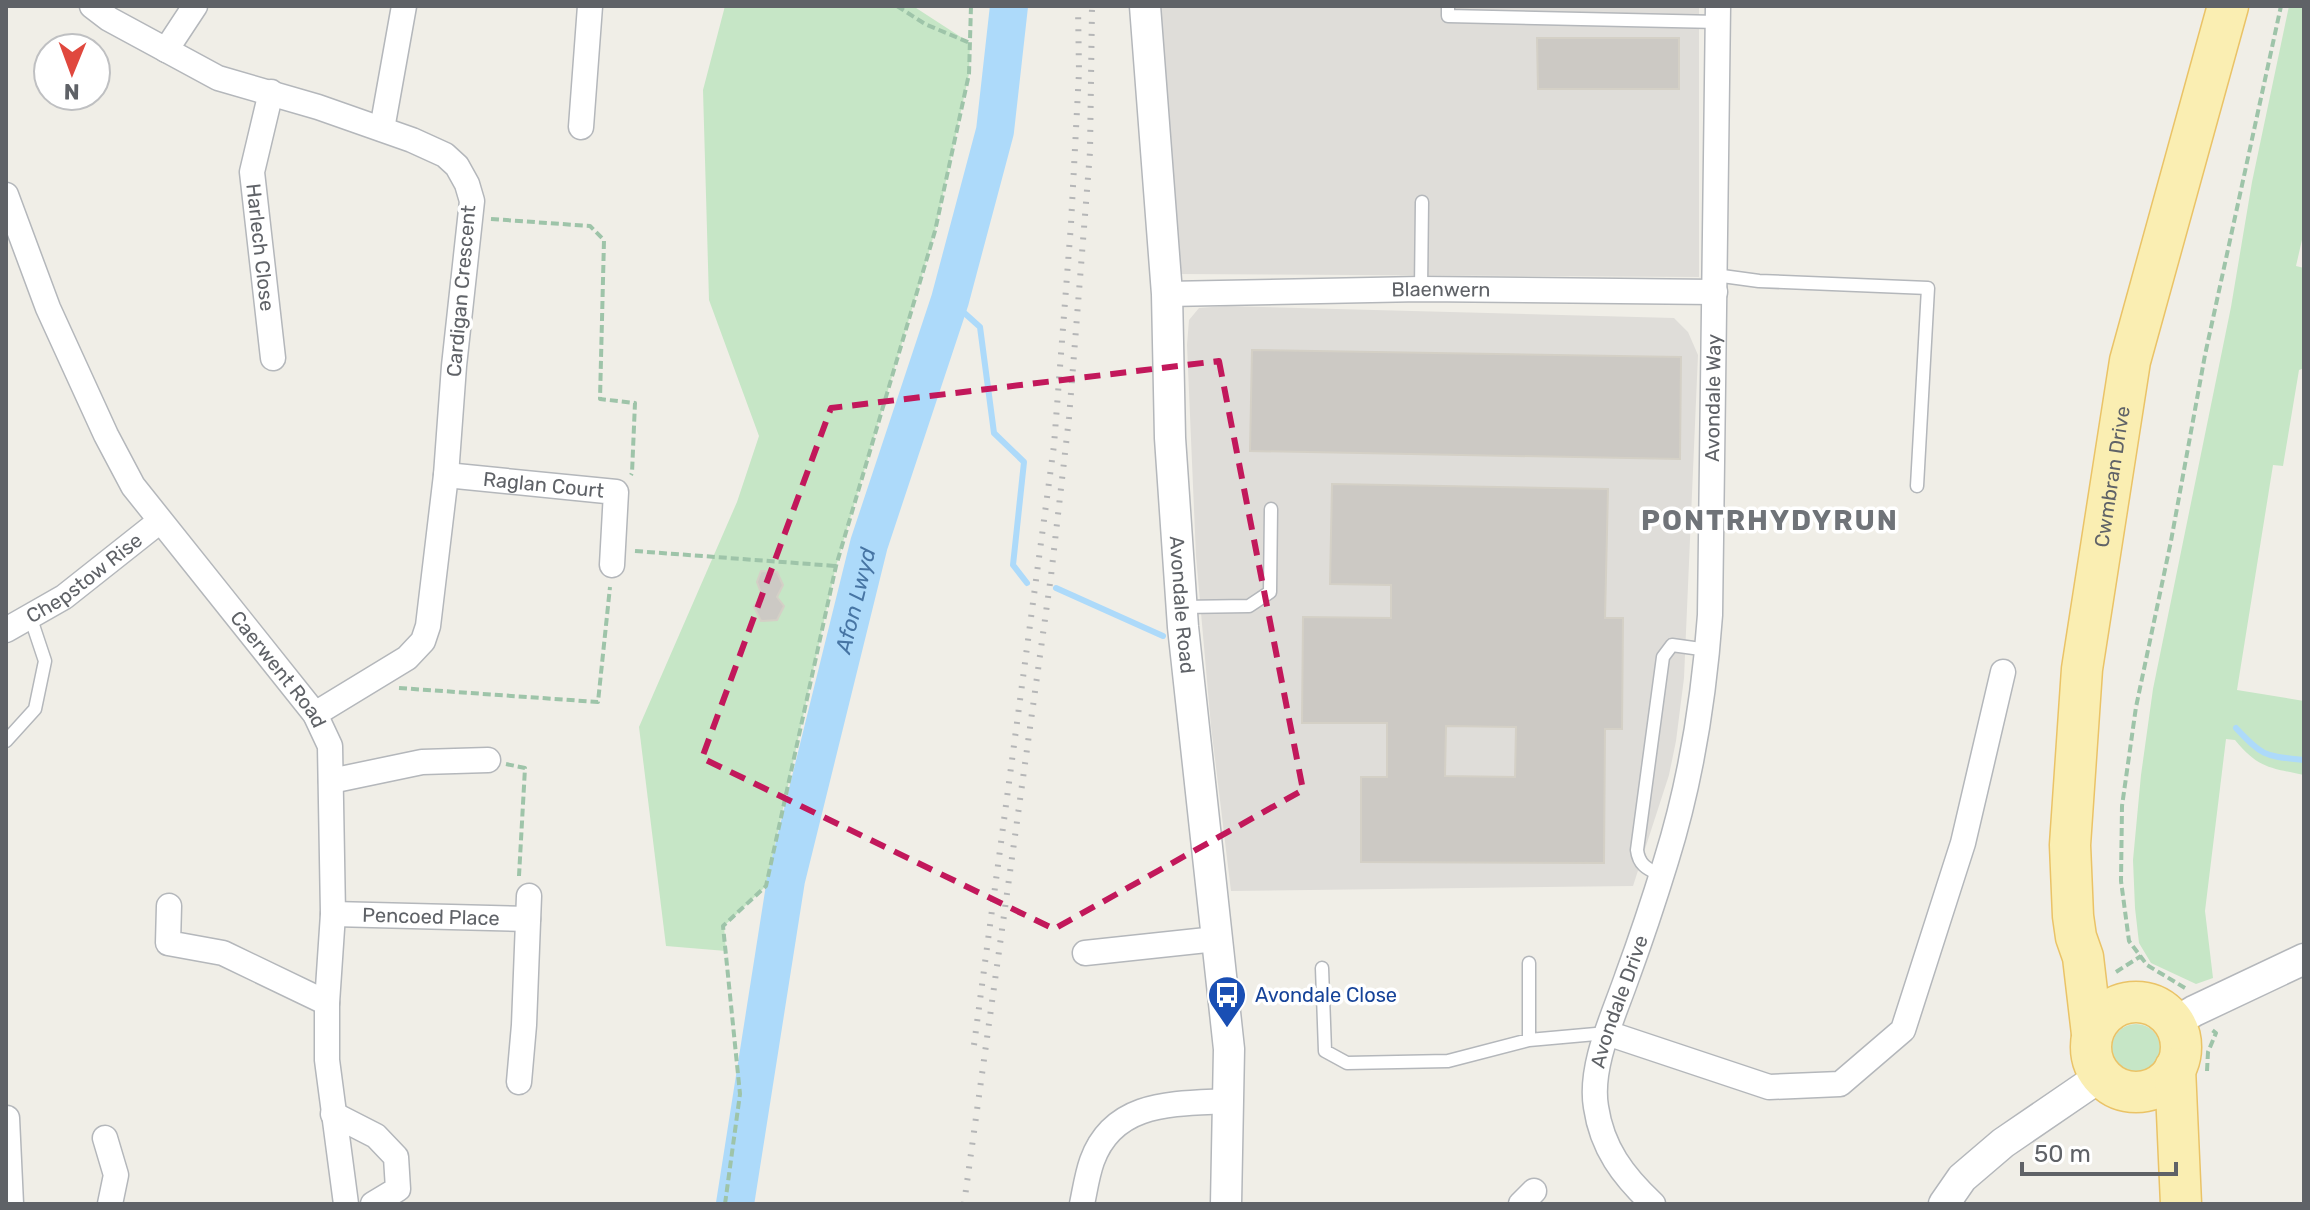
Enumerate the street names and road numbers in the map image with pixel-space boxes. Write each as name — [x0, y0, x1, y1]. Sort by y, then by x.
street label: Harlech Close — [241, 182, 280, 312]
street label: Cardigan Crescent — [442, 204, 480, 378]
street label: Blaenwern — [1391, 277, 1491, 302]
street label: Avondale Way — [1700, 334, 1726, 462]
street label: Cwmbran Drive — [2089, 404, 2135, 549]
street label: Raglan Court — [482, 467, 605, 503]
street label: Chepstow Rise — [22, 528, 147, 628]
street label: Avondale Road — [1165, 535, 1200, 675]
street label: Caerwent Road — [225, 606, 332, 731]
street label: Pencoed Place — [362, 903, 500, 930]
street label: Avondale Drive — [1585, 932, 1653, 1070]

